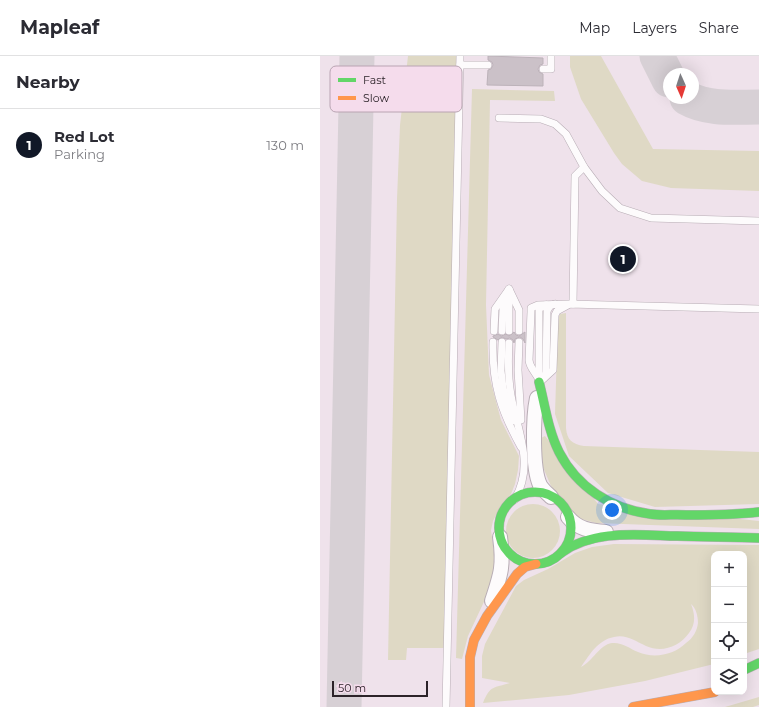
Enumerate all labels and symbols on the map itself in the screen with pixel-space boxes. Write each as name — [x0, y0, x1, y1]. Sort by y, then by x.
legend — [330, 66, 462, 112]
north arrow — [663, 68, 699, 104]
text: Fast — [363, 73, 387, 87]
text: Slow — [363, 91, 389, 105]
pin: 1 — [610, 244, 636, 274]
your location — [602, 500, 622, 520]
scale bar — [332, 679, 428, 698]

